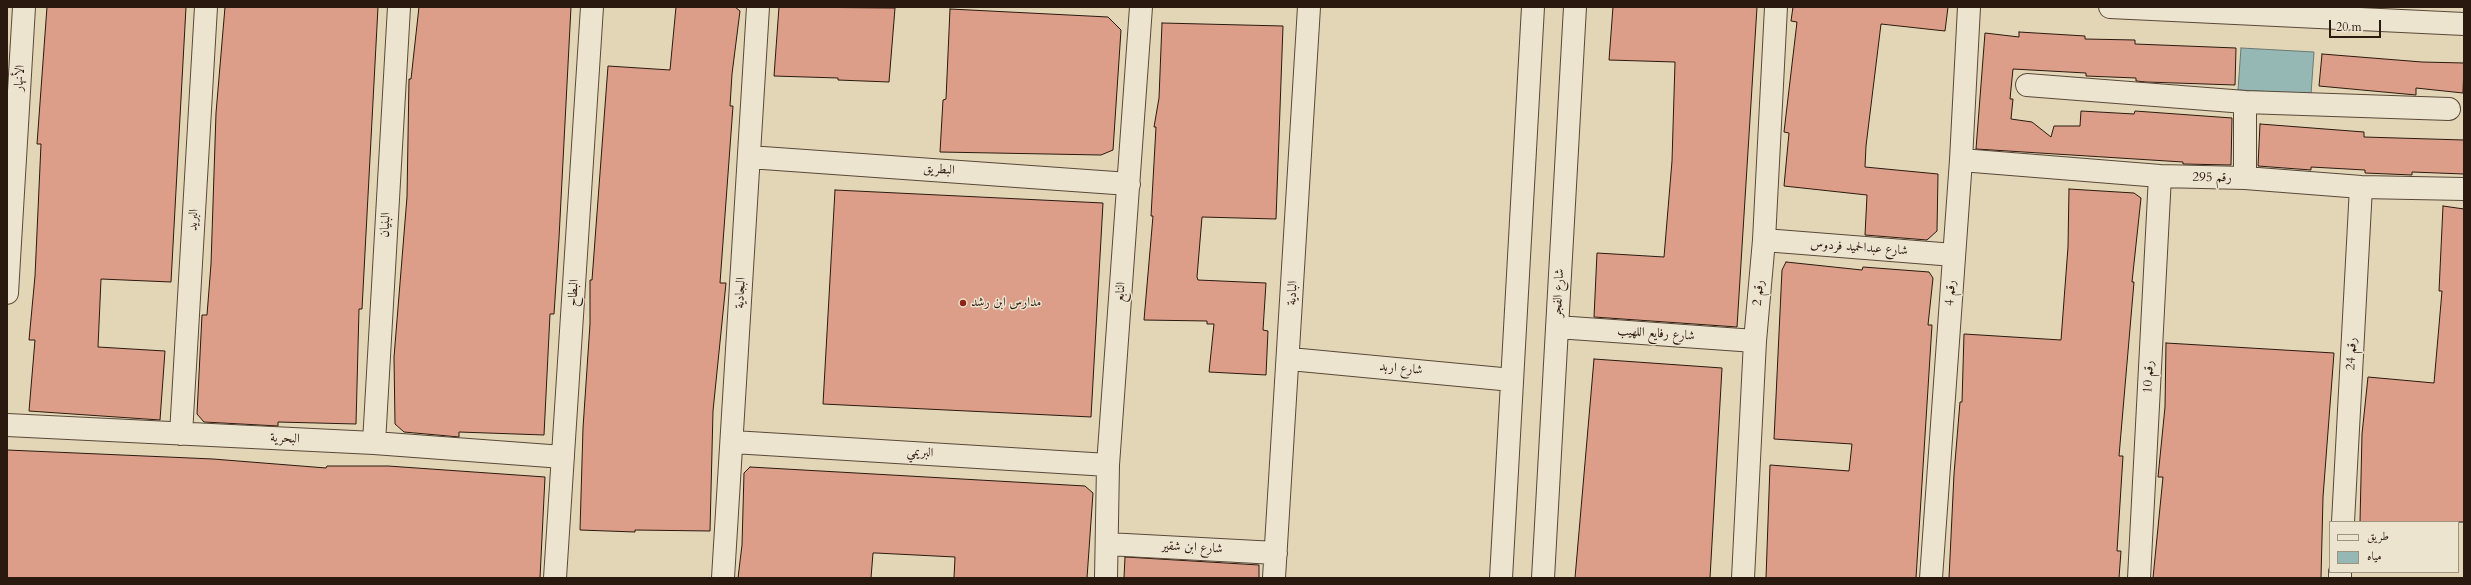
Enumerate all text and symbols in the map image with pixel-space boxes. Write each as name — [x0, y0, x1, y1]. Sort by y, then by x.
scale bar — [2331, 12, 2383, 38]
text: 20 m — [2336, 19, 2362, 35]
street label: الأنهار — [11, 64, 29, 92]
street label: البطريق — [923, 161, 955, 179]
street label: رقم 295 — [2192, 170, 2232, 186]
street label: البريد — [186, 209, 202, 231]
street label: البنيان — [378, 212, 394, 238]
street label: شارع عبدالحميد فردوس — [1810, 237, 1908, 259]
street label: شارع الفجر — [1550, 268, 1568, 318]
street label: البجادية — [732, 277, 750, 309]
street label: البطاح — [565, 279, 583, 307]
street label: رقم 2 — [1750, 279, 1768, 307]
street label: البادية — [1285, 280, 1301, 306]
street label: رقم 4 — [1942, 280, 1960, 306]
street label: النابع — [1113, 281, 1129, 303]
place label: مدارس ابن رشد — [971, 295, 1041, 311]
marker: مدارس ابن رشد — [958, 298, 968, 308]
street label: شارع رفايع اللهيب — [1617, 324, 1695, 344]
street label: رقم 24 — [2343, 337, 2361, 371]
street label: شارع اربد — [1379, 359, 1423, 379]
street label: رقم 10 — [2140, 360, 2158, 394]
street label: البحرية — [270, 430, 300, 448]
street label: البريمي — [906, 444, 934, 462]
legend — [2329, 521, 2459, 573]
text: طريق — [2367, 528, 2389, 544]
street label: شارع ابن شقير — [1161, 539, 1223, 557]
text: مياه — [2367, 548, 2382, 564]

